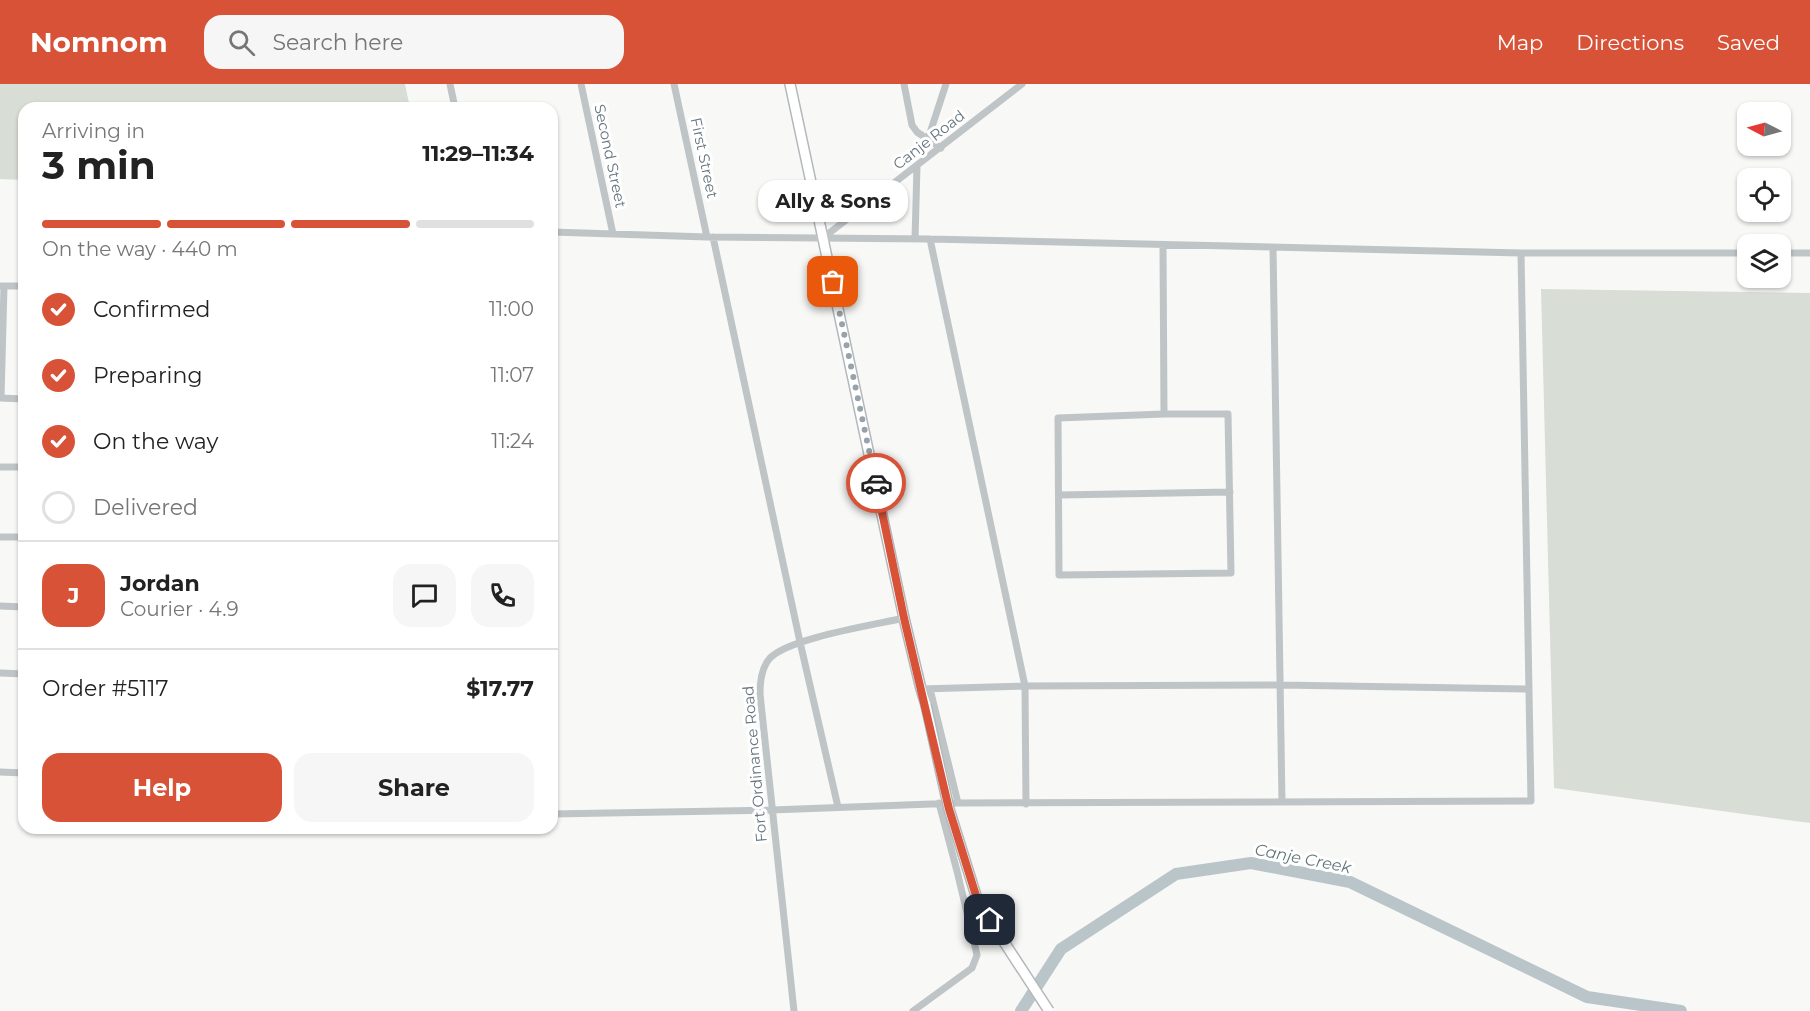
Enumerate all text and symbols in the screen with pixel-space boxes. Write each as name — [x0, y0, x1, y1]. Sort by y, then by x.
search box — [204, 15, 624, 69]
text: Nomnom — [30, 25, 168, 59]
icon: search — [225, 26, 258, 59]
text: Search here — [273, 29, 403, 56]
text: Map — [1497, 30, 1543, 55]
text: Directions — [1576, 30, 1684, 55]
text: Saved — [1717, 30, 1780, 55]
street label: Second Street — [590, 102, 631, 210]
north arrow — [1737, 102, 1791, 156]
map controls — [1737, 102, 1791, 288]
street label: Canje Road — [889, 106, 968, 174]
street label: First Street — [687, 116, 722, 200]
text: Arriving in — [42, 119, 145, 143]
text: 11:29–11:34 — [422, 140, 534, 167]
text: 3 min — [42, 141, 156, 189]
button: locate — [1737, 168, 1791, 222]
callout: Ally & Sons — [758, 180, 908, 222]
text: Ally & Sons — [775, 189, 891, 213]
button: layers — [1737, 234, 1791, 288]
text: On the way · 440 m — [42, 237, 238, 261]
pin — [807, 256, 858, 307]
icon: bag — [816, 265, 849, 298]
icon: check — [42, 293, 75, 326]
text: Confirmed — [93, 296, 210, 323]
text: 11:00 — [489, 297, 534, 321]
icon: check — [42, 359, 75, 392]
text: Preparing — [93, 362, 202, 389]
text: 11:07 — [490, 363, 534, 387]
icon: check — [42, 425, 75, 458]
text: On the way — [93, 428, 218, 455]
text: 11:24 — [491, 429, 534, 453]
courier — [846, 453, 906, 513]
icon: car — [860, 467, 893, 500]
text: Delivered — [93, 494, 198, 521]
button: chat — [393, 564, 456, 627]
button: phone — [471, 564, 534, 627]
text: Jordan — [120, 570, 200, 597]
text: J — [68, 582, 79, 609]
text: Courier · 4.9 — [120, 597, 239, 621]
text: Order #5117 — [42, 675, 168, 702]
text: $17.77 — [466, 675, 534, 702]
street label: Fort Ordinance Road — [738, 685, 771, 843]
button: Help — [42, 753, 282, 822]
button: Share — [294, 753, 534, 822]
water label: Canje Creek — [1253, 840, 1354, 877]
pin — [964, 894, 1015, 945]
icon: home — [973, 903, 1006, 936]

